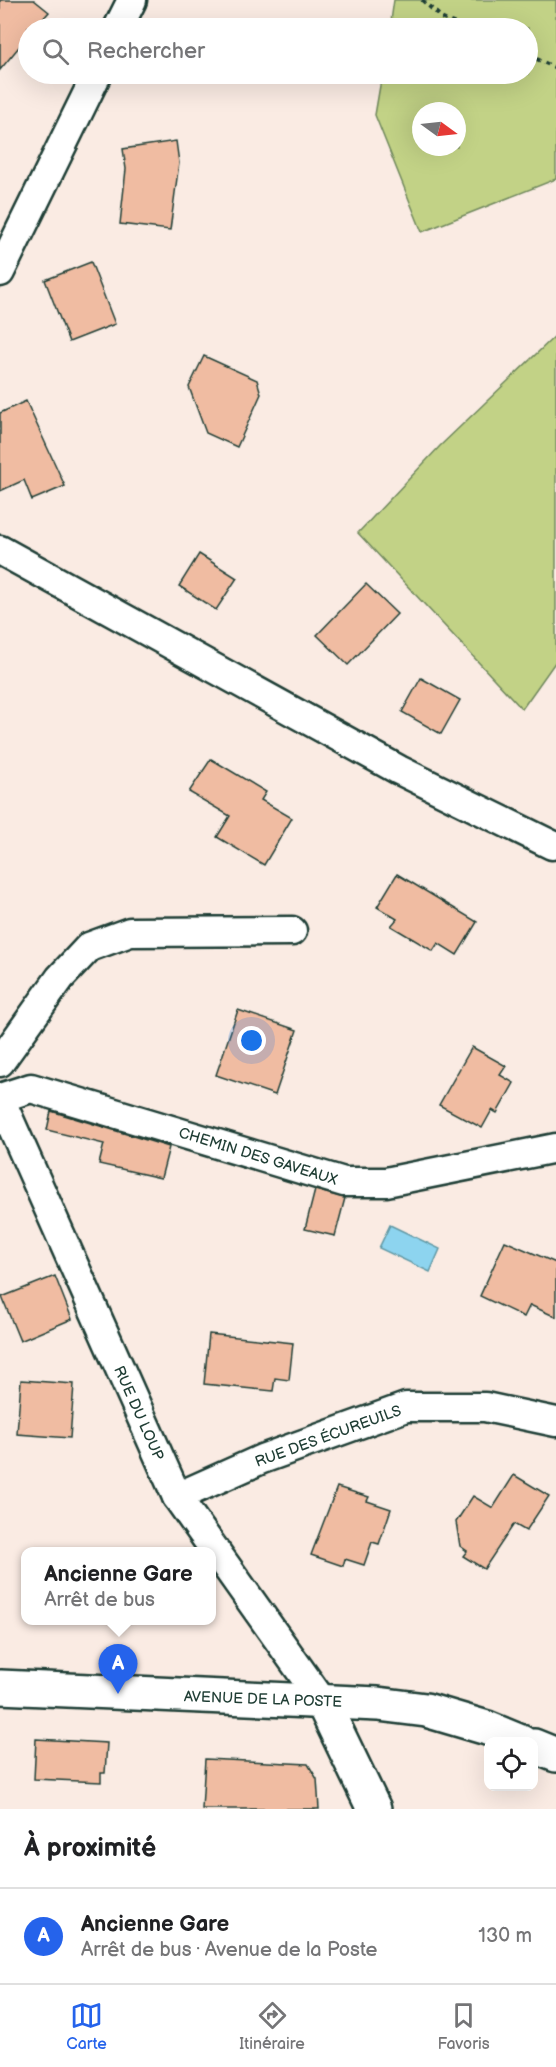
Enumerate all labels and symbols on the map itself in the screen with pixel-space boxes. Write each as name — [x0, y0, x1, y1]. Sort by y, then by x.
north arrow — [412, 102, 466, 156]
your location — [237, 1026, 266, 1055]
street label: CHEMIN DES GAVEAUX — [176, 1123, 340, 1190]
street label: RUE DU LOUP — [109, 1363, 168, 1464]
street label: RUE DES ÉCUREUILS — [252, 1401, 404, 1472]
pin: A — [98, 1644, 138, 1694]
street label: AVENUE DE LA POSTE — [183, 1687, 343, 1712]

